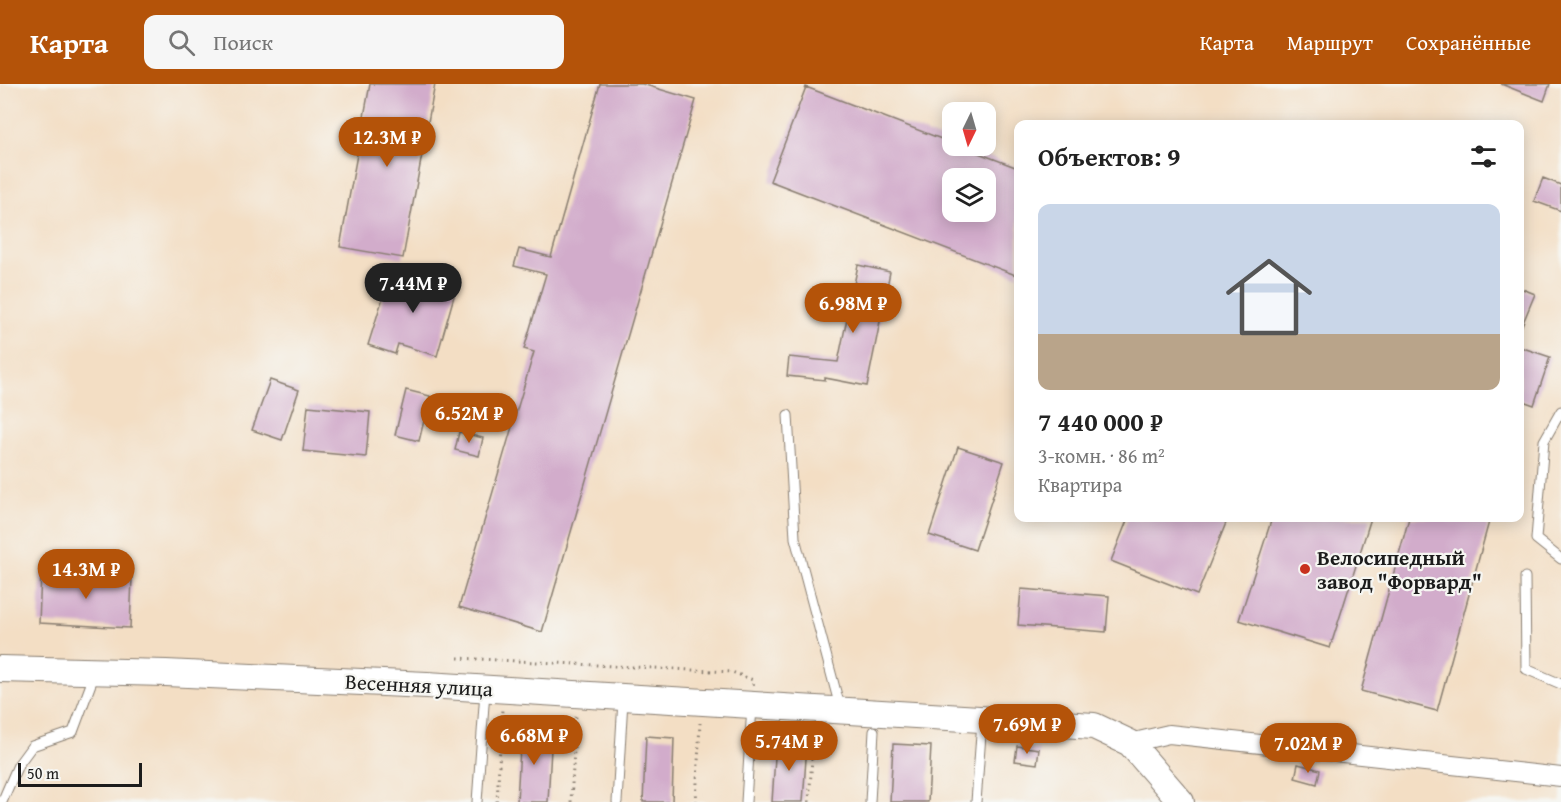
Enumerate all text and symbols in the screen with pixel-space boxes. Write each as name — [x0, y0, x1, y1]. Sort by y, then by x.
search box — [144, 15, 564, 69]
text: Карта — [30, 22, 108, 63]
icon: search — [165, 26, 198, 59]
text: Поиск — [213, 26, 273, 58]
text: Карта — [1200, 27, 1254, 58]
text: Маршрут — [1287, 27, 1373, 58]
text: Сохранённые — [1406, 27, 1531, 58]
north arrow — [942, 102, 996, 156]
map controls — [942, 102, 996, 222]
pin: 12.3M ₽ — [332, 117, 442, 168]
text: 12.3M ₽ — [353, 122, 421, 151]
text: Объектов: 9 — [1038, 137, 1181, 176]
icon: filters — [1467, 140, 1500, 173]
button: layers — [942, 168, 996, 222]
icon: home — [1215, 243, 1323, 351]
pin: 7.44M ₽ — [358, 263, 468, 314]
text: 7.44M ₽ — [379, 268, 447, 297]
pin: 6.98M ₽ — [798, 283, 908, 334]
text: 6.98M ₽ — [819, 288, 887, 317]
pin: 6.52M ₽ — [414, 393, 524, 444]
text: 6.52M ₽ — [435, 398, 503, 427]
text: 7 440 000 ₽ — [1038, 402, 1163, 441]
text: 3-комн. · 86 m² — [1038, 441, 1165, 470]
text: Квартира — [1038, 470, 1122, 499]
place label: Велосипедный завод "Форвард" — [1317, 542, 1482, 597]
pin: 14.3M ₽ — [31, 549, 141, 600]
text: 14.3M ₽ — [52, 554, 120, 583]
marker: Велосипедный завод "Форвард" — [1298, 562, 1312, 576]
street label: Весенняя улица — [344, 666, 494, 704]
pin: 7.69M ₽ — [972, 704, 1082, 755]
text: 7.69M ₽ — [993, 709, 1061, 738]
pin: 6.68M ₽ — [479, 715, 589, 766]
text: 6.68M ₽ — [500, 720, 568, 749]
pin: 5.74M ₽ — [734, 721, 844, 772]
pin: 7.02M ₽ — [1253, 723, 1363, 774]
text: 5.74M ₽ — [755, 726, 823, 755]
text: 7.02M ₽ — [1274, 728, 1342, 757]
scale bar — [18, 760, 142, 788]
text: 50 m — [27, 761, 59, 785]

